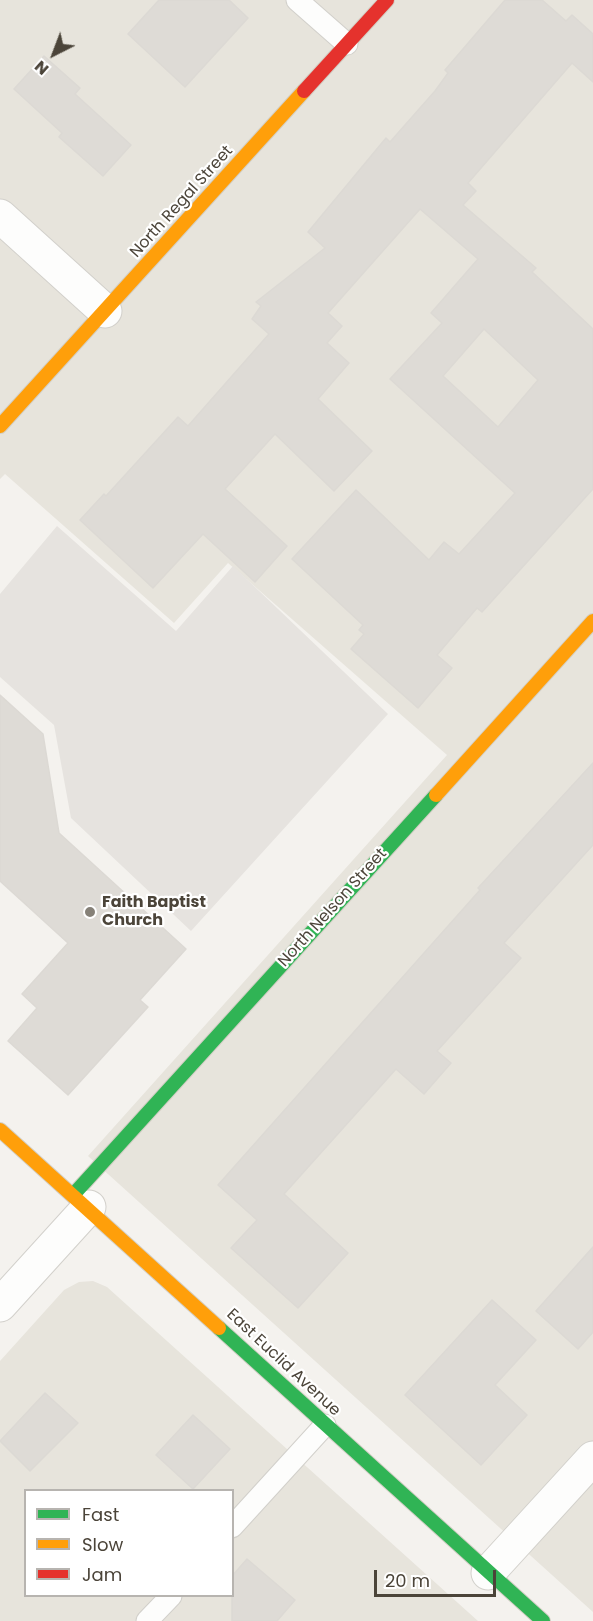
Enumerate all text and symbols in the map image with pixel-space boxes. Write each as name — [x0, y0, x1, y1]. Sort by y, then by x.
north arrow — [24, 24, 84, 84]
text: N — [29, 55, 54, 80]
street label: North Regal Street — [127, 142, 237, 262]
street label: North Nelson Street — [275, 845, 391, 971]
place label: Faith Baptist Church — [102, 893, 206, 931]
marker: Faith Baptist Church — [83, 905, 97, 919]
street label: East Euclid Avenue — [222, 1305, 344, 1421]
legend — [24, 1489, 234, 1597]
text: Fast — [82, 1502, 119, 1527]
text: Slow — [82, 1532, 123, 1557]
scale bar — [377, 1558, 498, 1596]
text: Jam — [82, 1562, 122, 1587]
text: 20 m — [385, 1568, 430, 1593]

